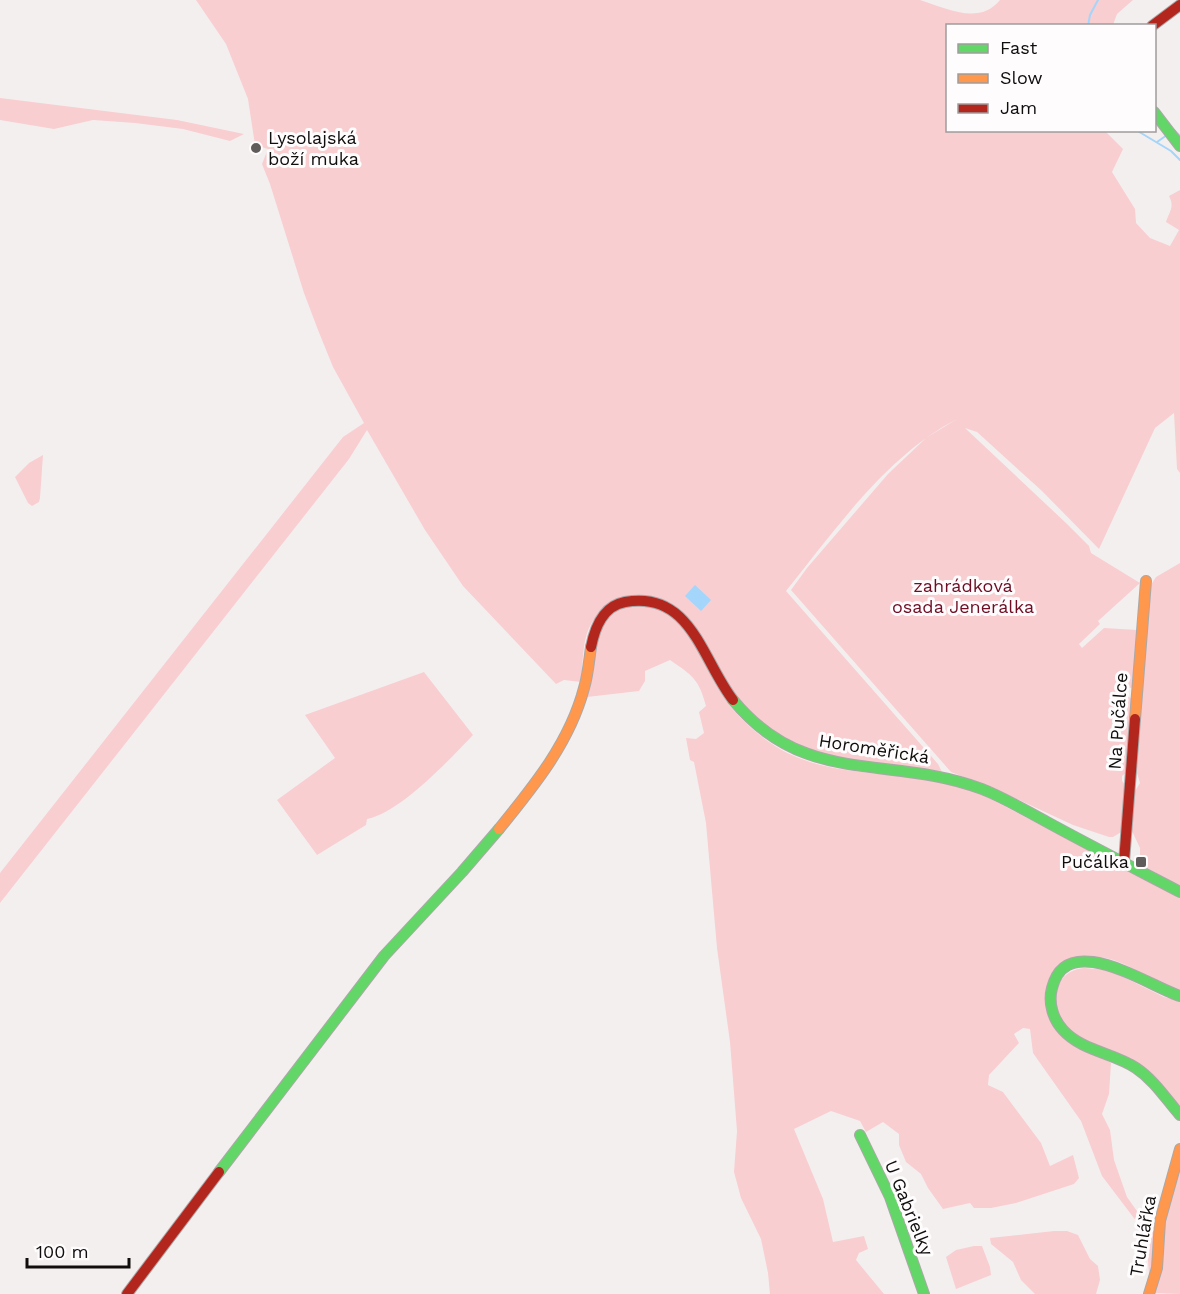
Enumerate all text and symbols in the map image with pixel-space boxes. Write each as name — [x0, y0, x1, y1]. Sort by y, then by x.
legend — [946, 24, 1156, 132]
text: Fast — [1000, 37, 1038, 58]
text: Slow — [1000, 67, 1043, 88]
text: Jam — [1000, 97, 1037, 118]
place label: Lysolajská boží muka — [268, 127, 359, 169]
marker: Lysolajská boží muka — [249, 141, 263, 155]
park label: zahrádková osada Jenerálka — [892, 575, 1034, 617]
street label: Na Pučálce — [1104, 672, 1131, 770]
street label: Horoměřická — [817, 729, 931, 768]
place label: Pučálka — [1061, 851, 1129, 872]
marker: Pučálka — [1134, 855, 1148, 869]
street label: U Gabrielky — [881, 1157, 938, 1259]
street label: Truhlářka — [1125, 1193, 1160, 1278]
scale bar — [27, 1231, 129, 1269]
text: 100 m — [36, 1241, 89, 1262]

